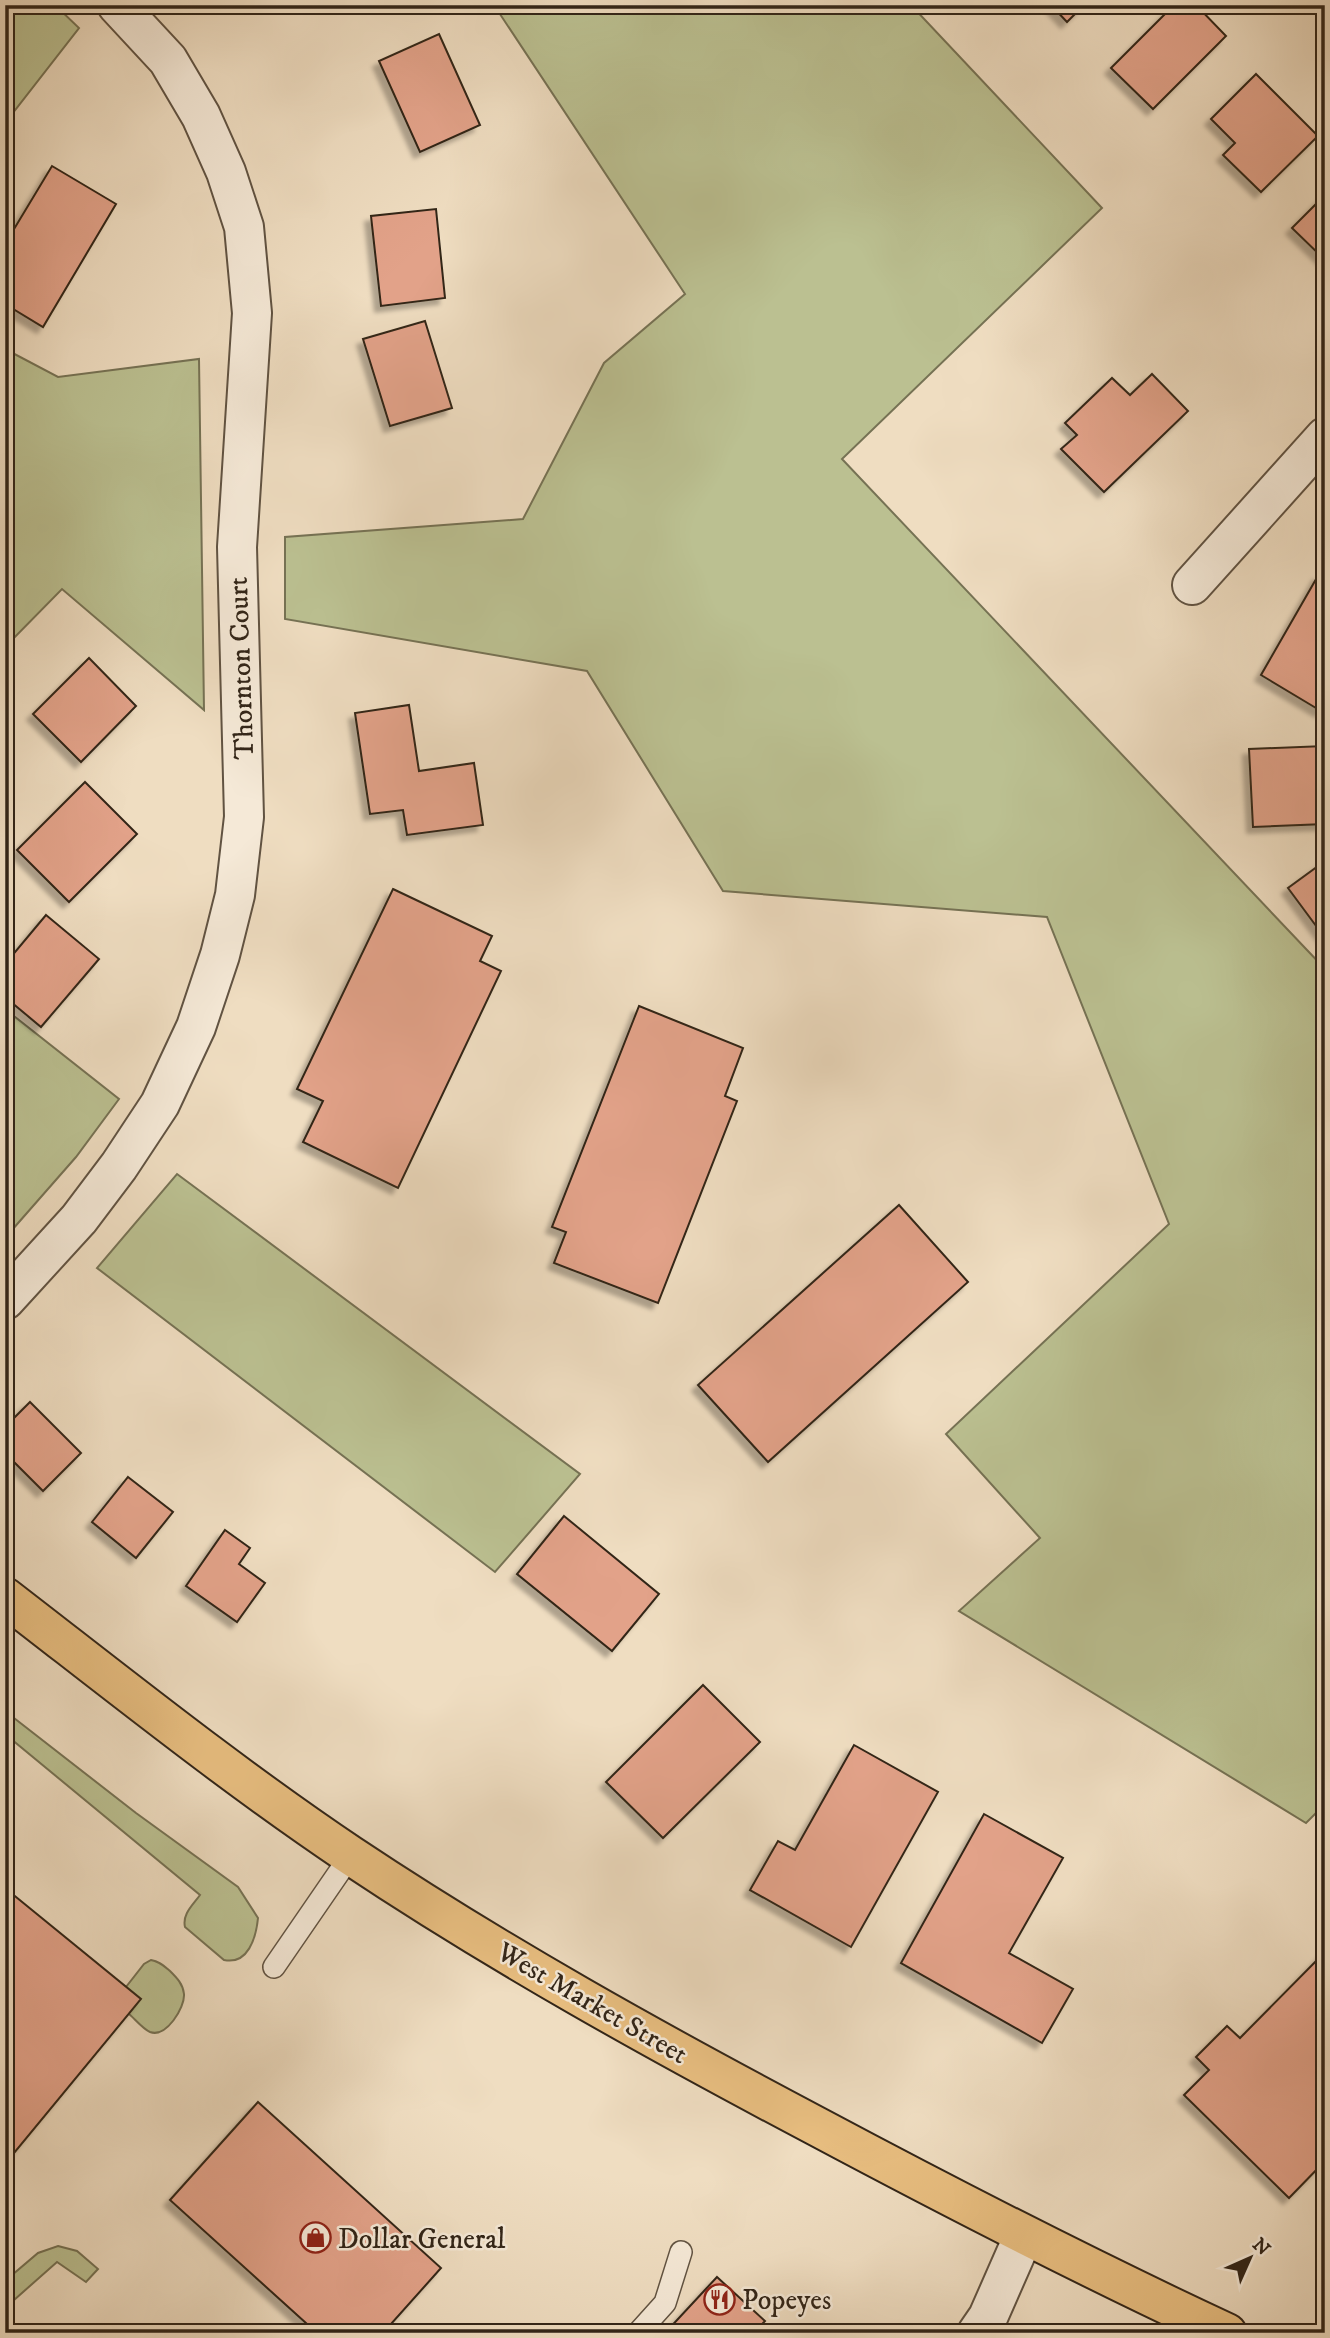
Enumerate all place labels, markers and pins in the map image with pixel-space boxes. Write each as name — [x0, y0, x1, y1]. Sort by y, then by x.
shop icon: Dollar General — [298, 2221, 332, 2255]
place label: Dollar General — [338, 2222, 506, 2257]
restaurant icon: Popeyes — [702, 2282, 736, 2316]
place label: Popeyes — [742, 2283, 831, 2318]

